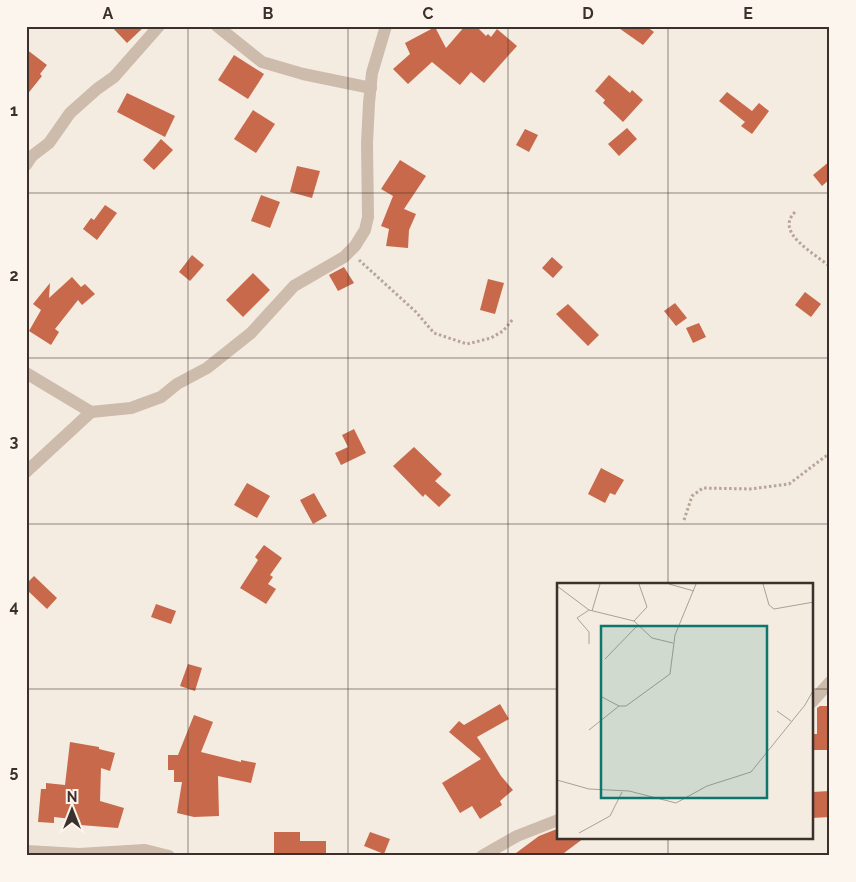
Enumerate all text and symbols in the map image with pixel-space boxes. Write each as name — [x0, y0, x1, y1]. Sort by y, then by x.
text: A — [103, 4, 114, 23]
text: B — [263, 4, 274, 23]
text: C — [423, 4, 434, 23]
text: D — [582, 4, 594, 23]
text: E — [743, 4, 753, 23]
text: 1 — [10, 101, 18, 120]
text: 2 — [9, 266, 19, 285]
text: 3 — [10, 432, 19, 451]
inset map — [557, 583, 814, 840]
text: 4 — [9, 597, 19, 616]
text: 5 — [10, 762, 19, 781]
north arrow — [48, 784, 98, 834]
text: N — [67, 789, 77, 805]

